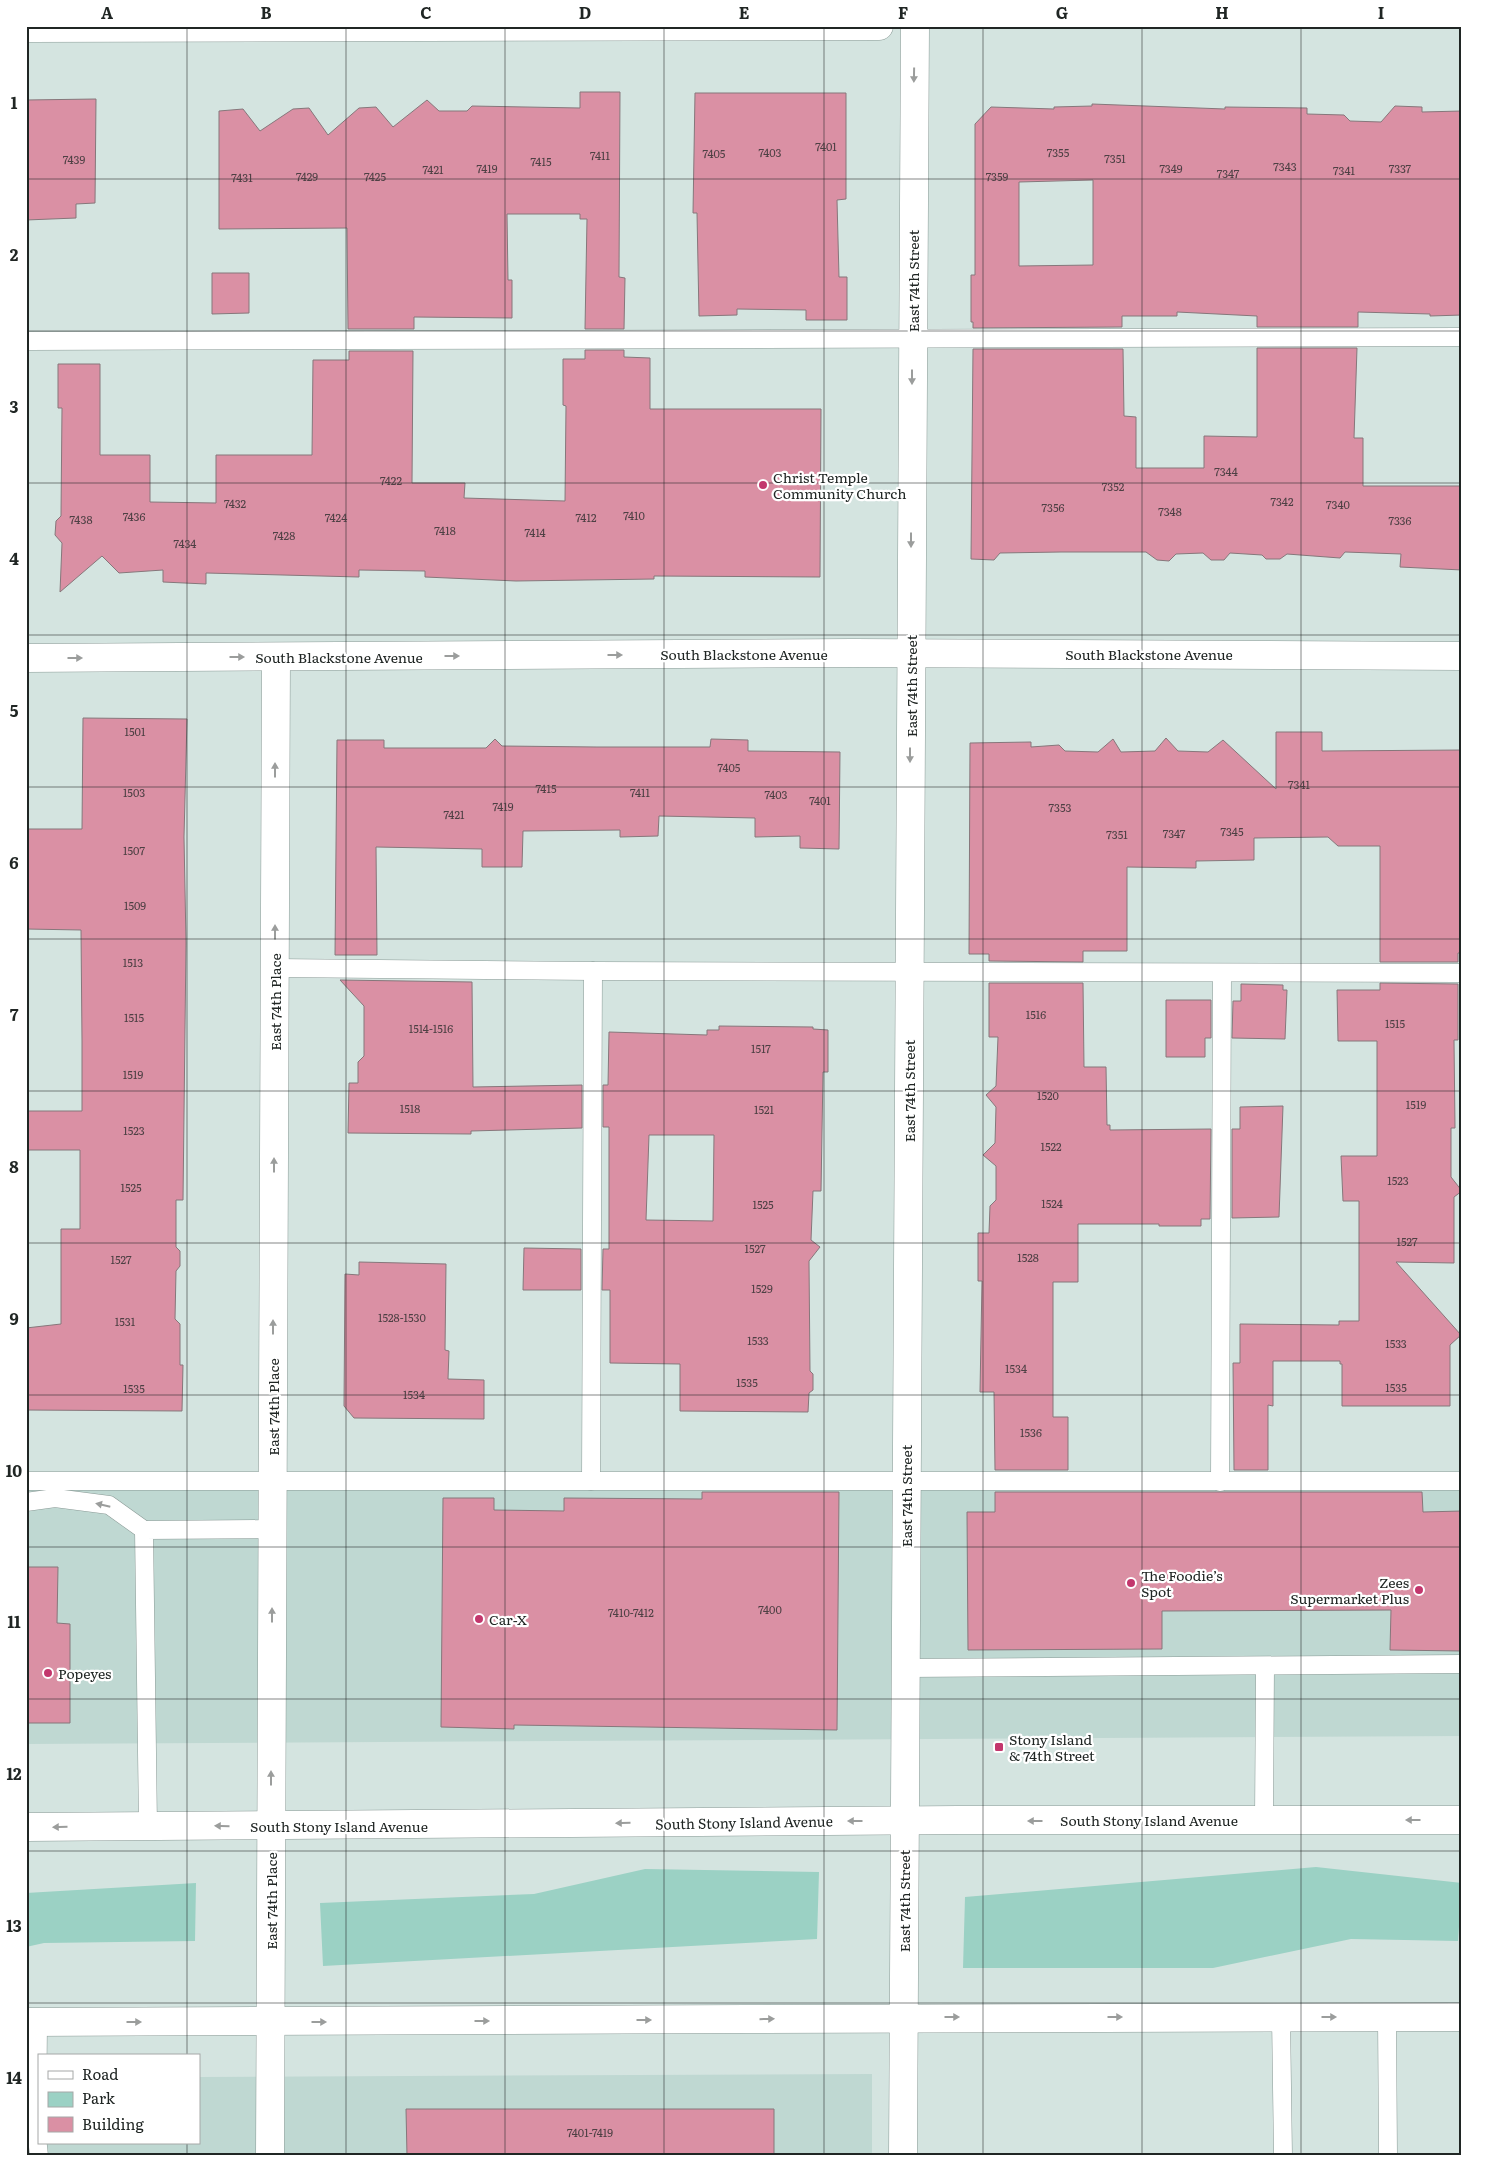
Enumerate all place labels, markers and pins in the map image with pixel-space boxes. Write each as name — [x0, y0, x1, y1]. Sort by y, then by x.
place label: Christ Temple Community Church — [773, 467, 906, 503]
marker: Christ Temple Community Church — [757, 479, 769, 491]
place label: The Foodie’s Spot — [1141, 1565, 1223, 1601]
place label: Zees Supermarket Plus — [1290, 1572, 1409, 1608]
marker: The Foodie’s Spot — [1125, 1577, 1137, 1589]
marker: Zees Supermarket Plus — [1413, 1584, 1425, 1596]
place label: Car-X — [489, 1609, 527, 1629]
marker: Car-X — [473, 1613, 485, 1625]
place label: Popeyes — [58, 1663, 111, 1683]
marker: Popeyes — [42, 1667, 54, 1679]
place label: Stony Island & 74th Street — [1009, 1729, 1095, 1765]
marker: Stony Island & 74th Street — [993, 1741, 1005, 1753]

